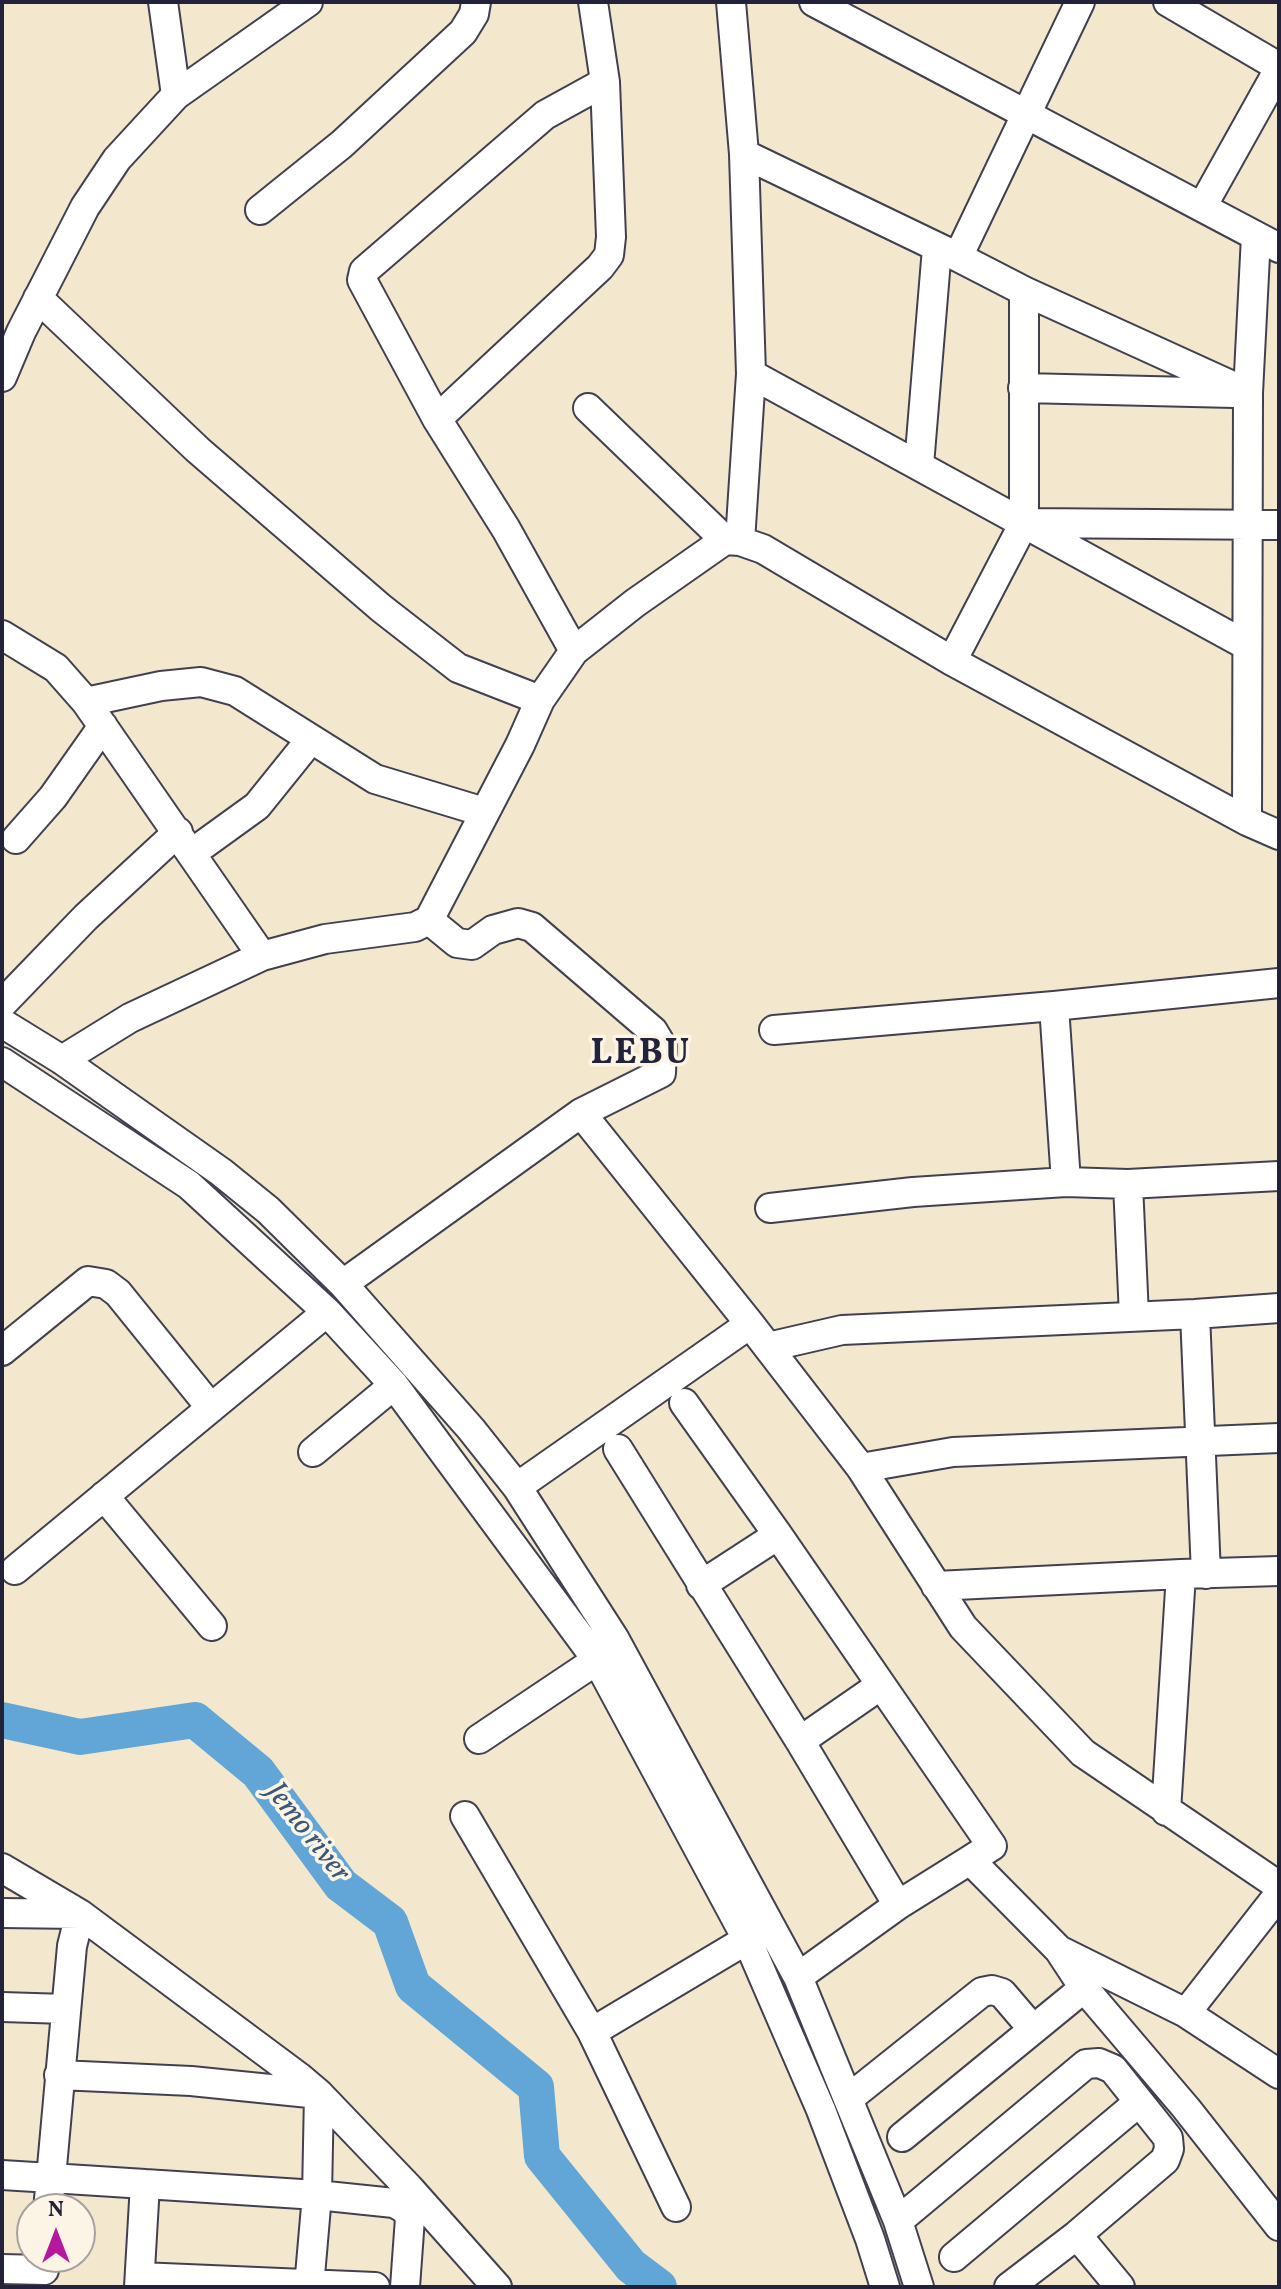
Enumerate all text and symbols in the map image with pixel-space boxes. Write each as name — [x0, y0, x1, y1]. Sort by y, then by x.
district label: LEBU — [591, 1034, 691, 1078]
water label: Jemo river — [256, 1777, 356, 1891]
north arrow — [16, 2193, 96, 2273]
text: N — [48, 2195, 64, 2226]

